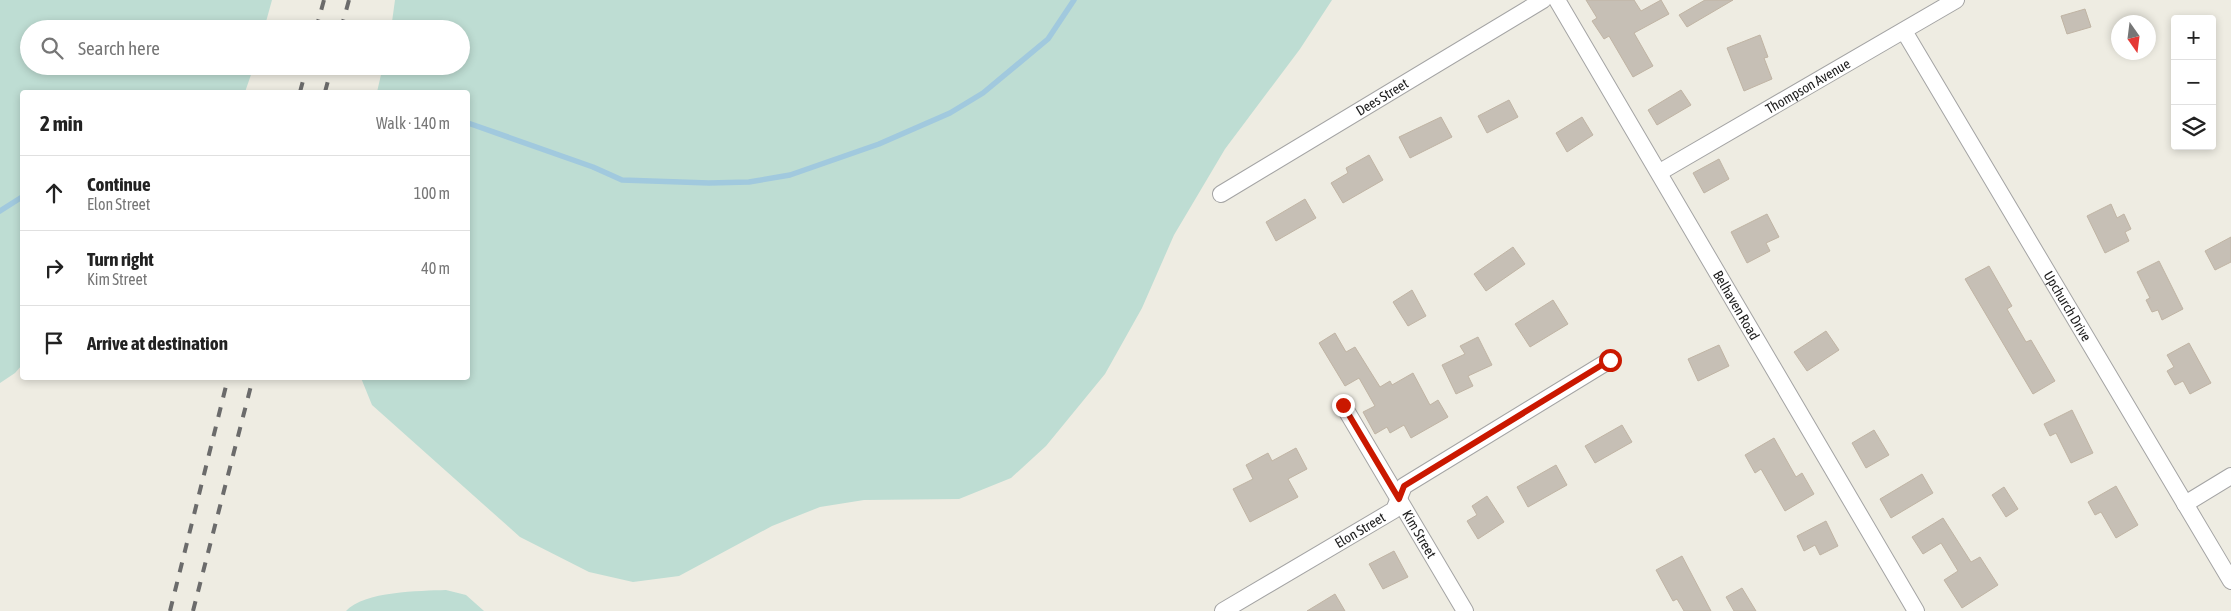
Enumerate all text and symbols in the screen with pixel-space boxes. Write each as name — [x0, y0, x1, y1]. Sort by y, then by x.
north arrow — [2111, 15, 2156, 60]
map controls — [2171, 15, 2216, 150]
button: + — [2171, 15, 2216, 60]
search box — [20, 20, 470, 75]
icon: search — [38, 34, 66, 62]
text: Search here — [78, 37, 160, 59]
street label: Thompson Avenue — [1763, 55, 1853, 117]
button: − — [2171, 60, 2216, 105]
street label: Dees Street — [1353, 75, 1411, 119]
button: layers — [2171, 105, 2216, 150]
text: 2 min — [40, 111, 83, 135]
text: Walk · 140 m — [376, 114, 450, 132]
text: Continue — [87, 173, 151, 195]
icon: ahead — [40, 179, 68, 207]
text: 100 m — [414, 184, 450, 202]
text: Elon Street — [87, 195, 150, 213]
text: Turn right — [87, 248, 154, 270]
icon: right — [40, 254, 68, 282]
text: 40 m — [421, 259, 450, 277]
street label: Belhaven Road — [1710, 268, 1763, 343]
street label: Upchurch Drive — [2040, 268, 2095, 344]
text: Kim Street — [87, 270, 147, 288]
icon: arrive — [40, 329, 68, 357]
text: Arrive at destination — [87, 332, 228, 354]
route start — [1599, 349, 1622, 372]
route end — [1332, 394, 1355, 417]
street label: Kim Street — [1399, 507, 1440, 561]
street label: Elon Street — [1332, 509, 1388, 551]

